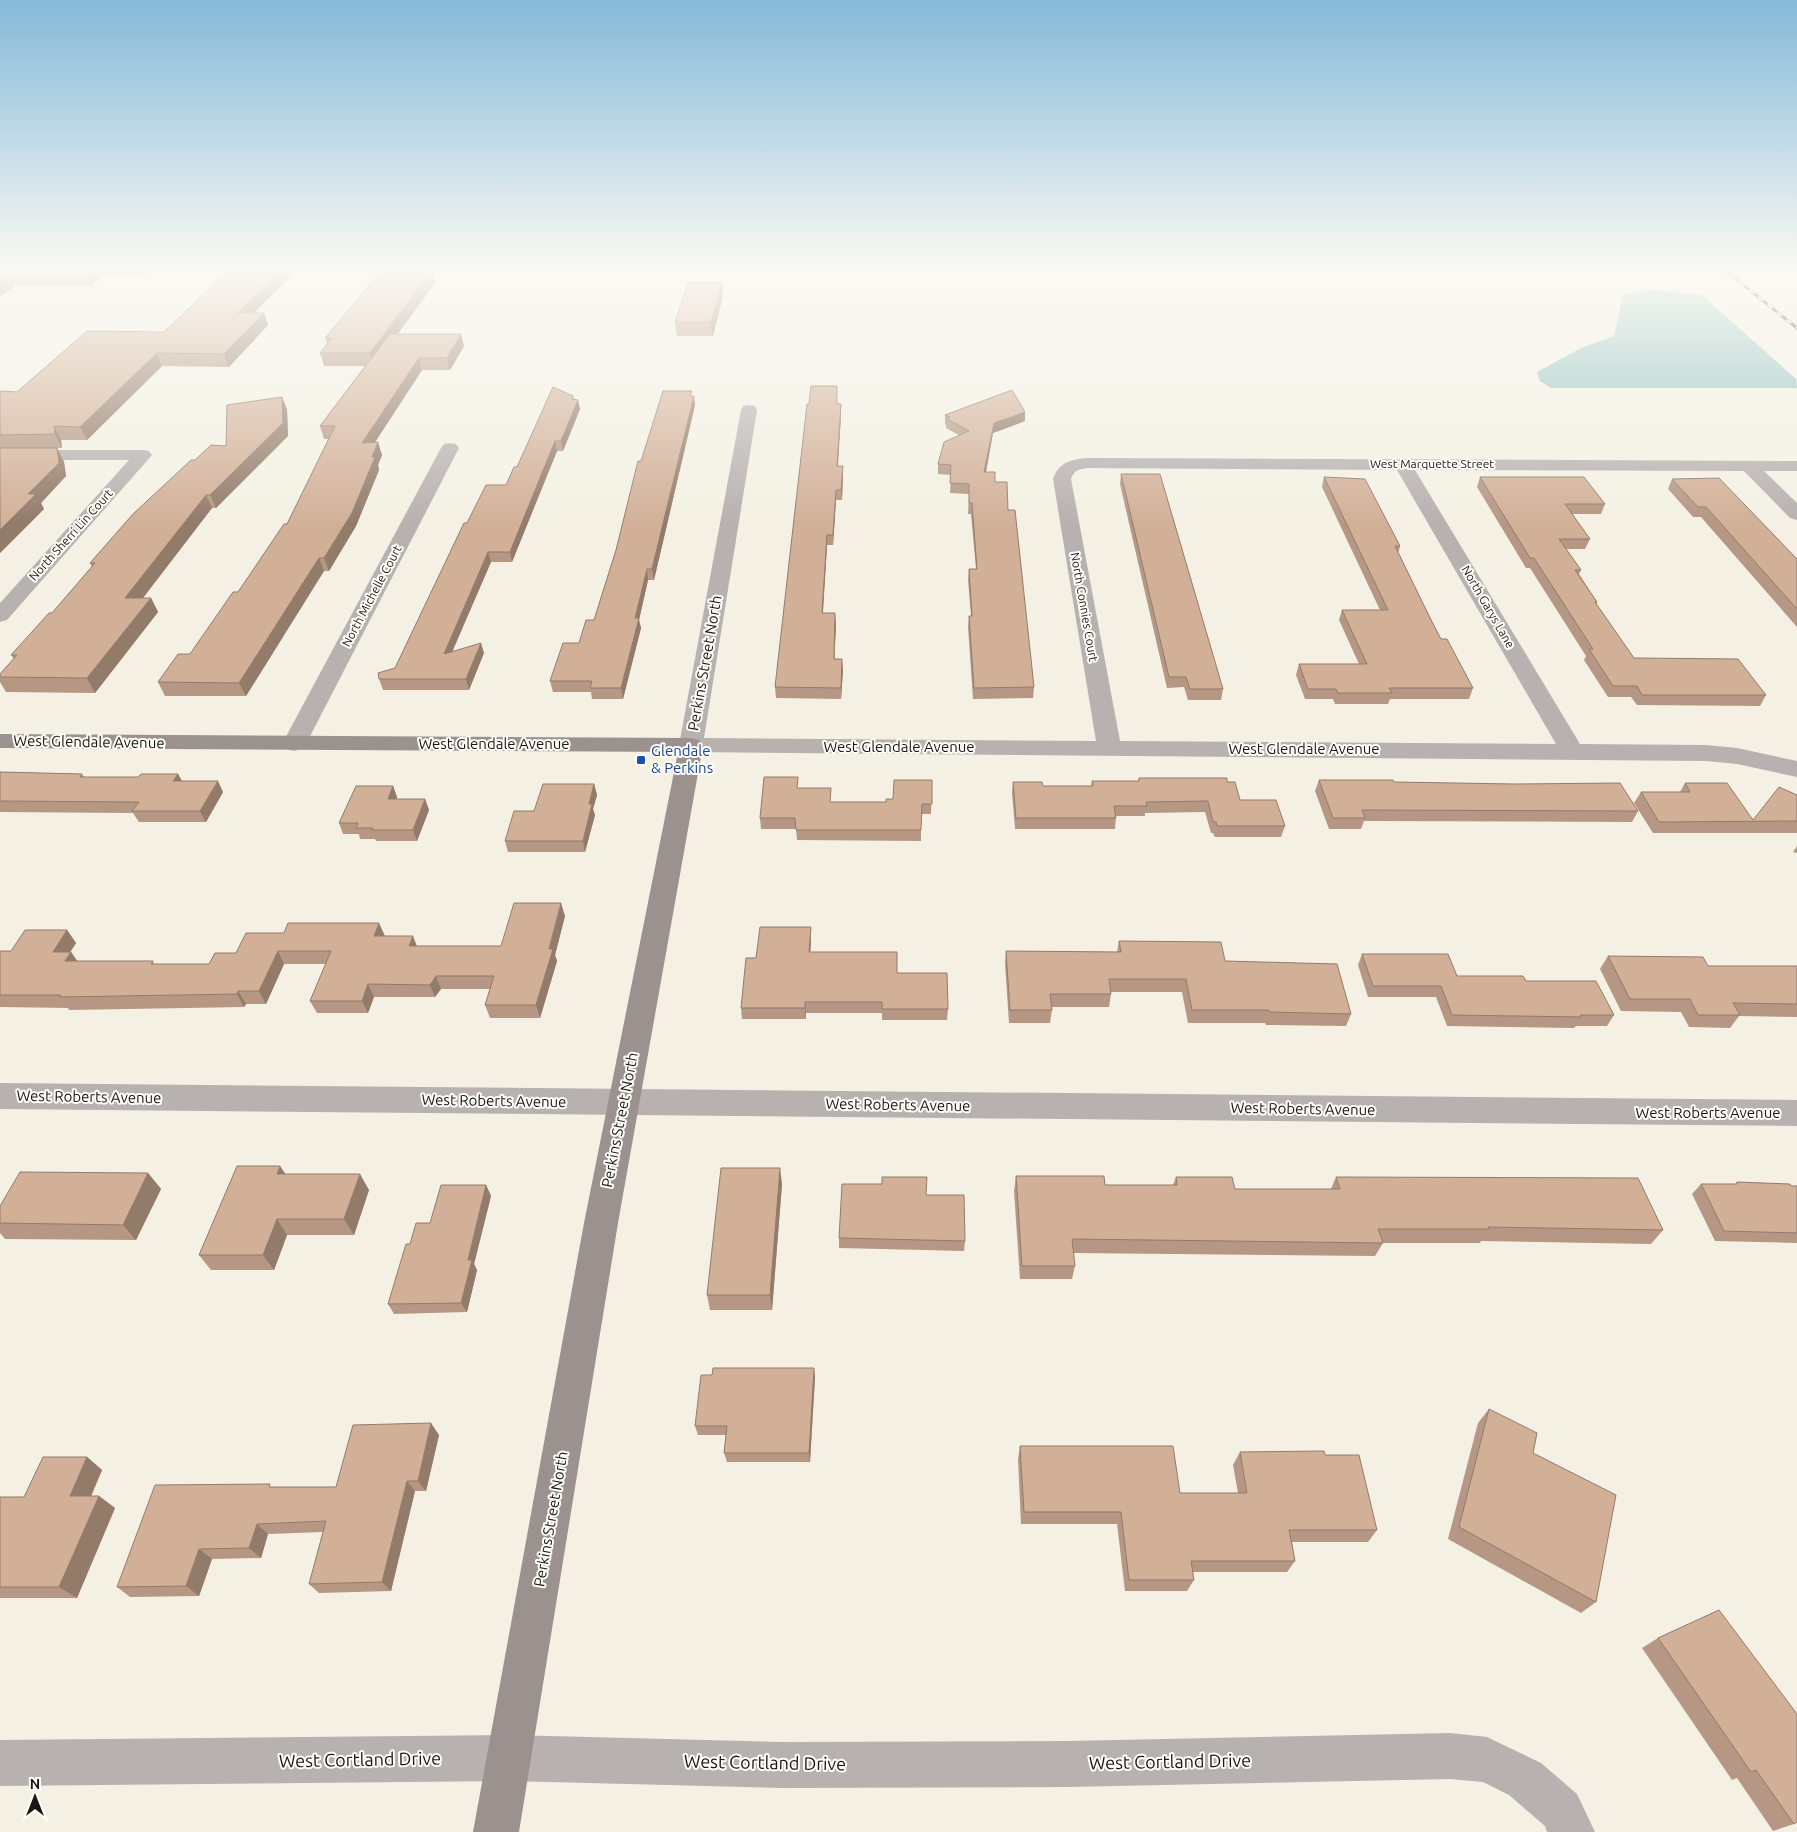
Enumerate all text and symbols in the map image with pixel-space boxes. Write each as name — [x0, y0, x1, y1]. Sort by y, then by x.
street label: West Marquette Street — [1370, 457, 1494, 470]
street label: North Sherri Lin Court — [26, 486, 115, 583]
street label: North Michelle Court — [339, 543, 404, 649]
street label: North Connies Court — [1068, 551, 1101, 663]
street label: North Garys Lane — [1460, 563, 1517, 650]
street label: Perkins Street North — [684, 594, 725, 732]
street label: West Glendale Avenue — [13, 732, 165, 751]
street label: West Glendale Avenue — [418, 735, 570, 752]
street label: West Glendale Avenue — [823, 738, 975, 755]
street label: West Glendale Avenue — [1228, 740, 1380, 757]
place label: Glendale & Perkins — [651, 742, 713, 776]
marker: Glendale & Perkins — [635, 754, 647, 766]
street label: Perkins Street North — [598, 1051, 641, 1189]
street label: West Roberts Avenue — [16, 1087, 162, 1106]
street label: West Roberts Avenue — [421, 1091, 567, 1110]
street label: West Roberts Avenue — [825, 1095, 971, 1114]
street label: West Roberts Avenue — [1230, 1099, 1376, 1118]
street label: West Roberts Avenue — [1636, 1104, 1780, 1121]
street label: Perkins Street North — [530, 1450, 571, 1588]
street label: West Cortland Drive — [279, 1748, 441, 1770]
street label: West Cortland Drive — [1089, 1750, 1251, 1772]
street label: West Cortland Drive — [684, 1751, 846, 1773]
north arrow — [10, 1772, 60, 1822]
text: N — [30, 1776, 40, 1792]

